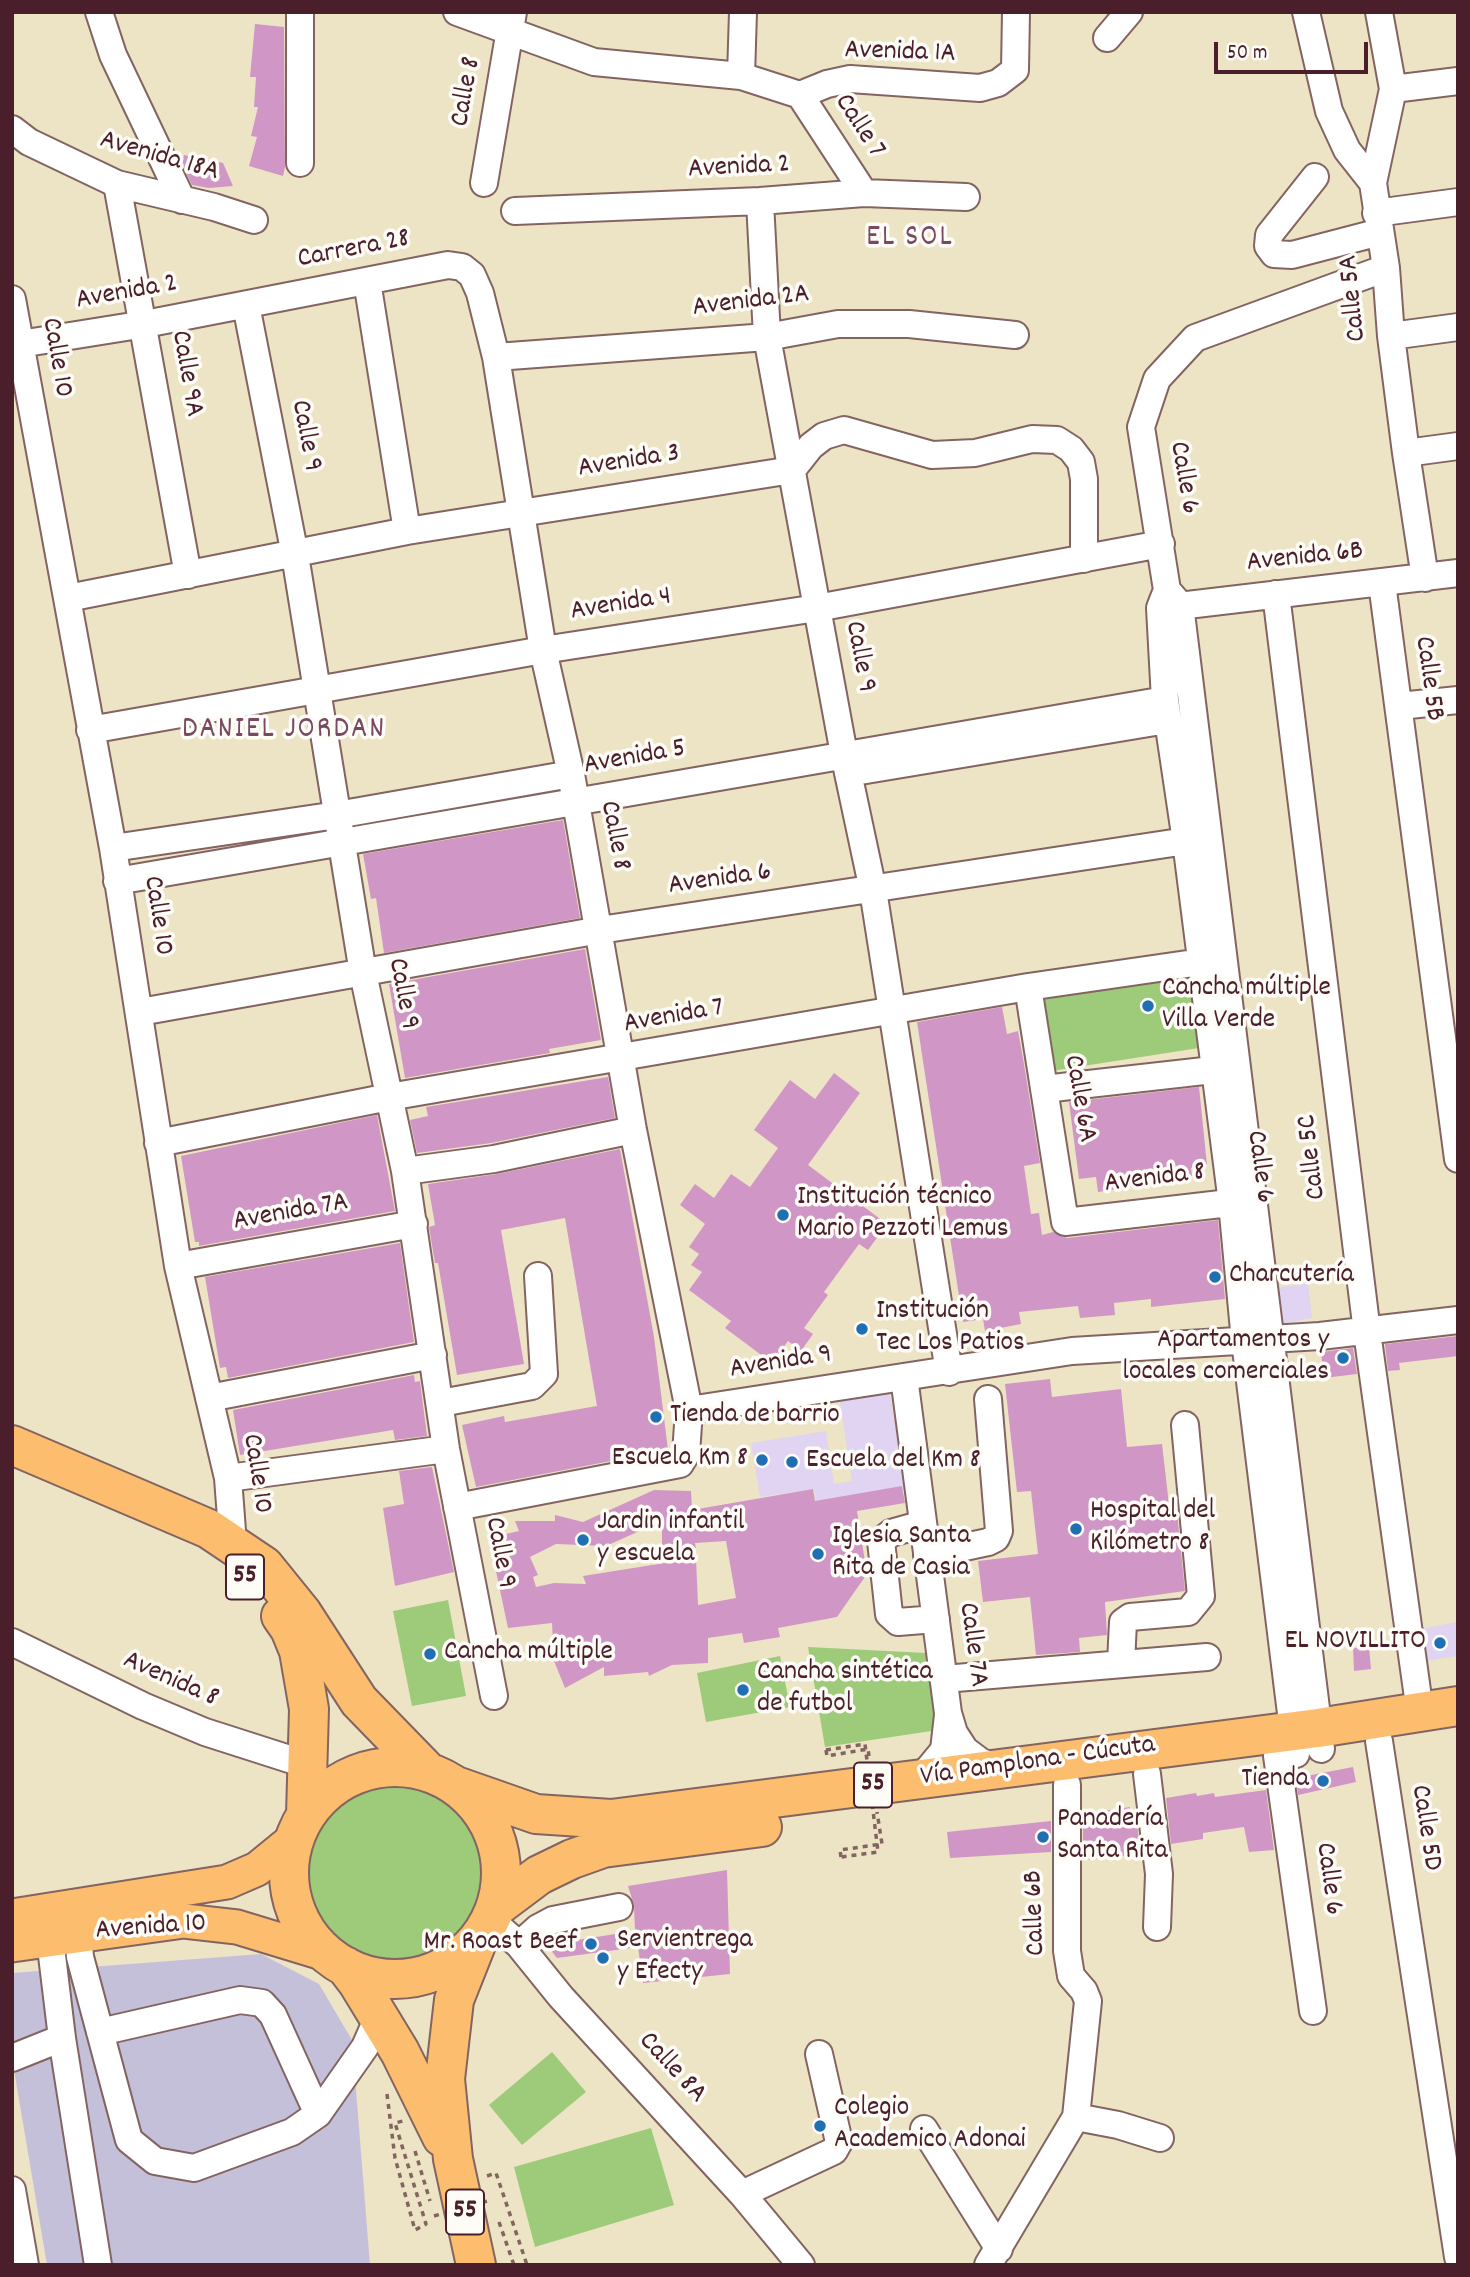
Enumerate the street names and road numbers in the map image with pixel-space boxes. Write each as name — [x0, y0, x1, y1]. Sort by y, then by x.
street label: Avenida 1A — [844, 35, 956, 73]
street label: Calle 8 — [445, 54, 491, 130]
street label: Calle 7 — [825, 89, 891, 165]
street label: Avenida 18A — [95, 125, 223, 191]
street label: Avenida 2 — [687, 150, 791, 188]
street label: Carrera 28 — [295, 224, 413, 278]
street label: Calle 5A — [1334, 253, 1376, 343]
street label: Avenida 2 — [74, 269, 180, 319]
street label: Avenida 2A — [691, 279, 811, 327]
street label: Calle 10 — [31, 315, 79, 401]
street label: Calle 9A — [161, 328, 209, 420]
street label: Calle 9 — [281, 398, 327, 474]
street label: Avenida 3 — [576, 438, 682, 488]
street label: Calle 6 — [1159, 439, 1205, 517]
street label: Avenida 6B — [1245, 536, 1365, 582]
street label: Avenida 4 — [568, 581, 674, 631]
street label: Calle 9 — [835, 619, 881, 695]
street label: Calle 5B — [1404, 634, 1450, 724]
street label: Avenida 5 — [581, 734, 689, 784]
street label: Calle 8 — [590, 798, 636, 874]
street label: Avenida 6 — [666, 857, 774, 905]
street label: Calle 10 — [133, 874, 179, 958]
street label: Calle 9 — [378, 956, 424, 1032]
street label: Avenida 7 — [621, 993, 727, 1043]
street label: Calle 6A — [1054, 1053, 1102, 1145]
street label: Calle 5C — [1292, 1112, 1336, 1202]
street label: Calle 6 — [1236, 1129, 1280, 1205]
street label: Avenida 8 — [1103, 1157, 1207, 1203]
street label: Avenida 7A — [231, 1187, 351, 1241]
street label: Avenida 9 — [728, 1339, 834, 1389]
street label: Calle 10 — [232, 1432, 278, 1516]
street label: Calle 9 — [475, 1515, 521, 1591]
road number: 55 — [226, 1554, 264, 1600]
street label: Calle 7A — [948, 1601, 994, 1689]
street label: Avenida 8 — [117, 1645, 223, 1717]
street label: Vía Pamplona - Cúcuta — [919, 1730, 1157, 1796]
road number: 55 — [854, 1762, 892, 1808]
street label: Calle 5D — [1401, 1783, 1447, 1873]
street label: Calle 6 — [1305, 1841, 1349, 1917]
street label: Calle 6B — [1019, 1869, 1055, 1957]
street label: Avenida 10 — [94, 1908, 208, 1950]
street label: Calle 8A — [630, 2026, 712, 2112]
road number: 55 — [446, 2190, 484, 2234]

